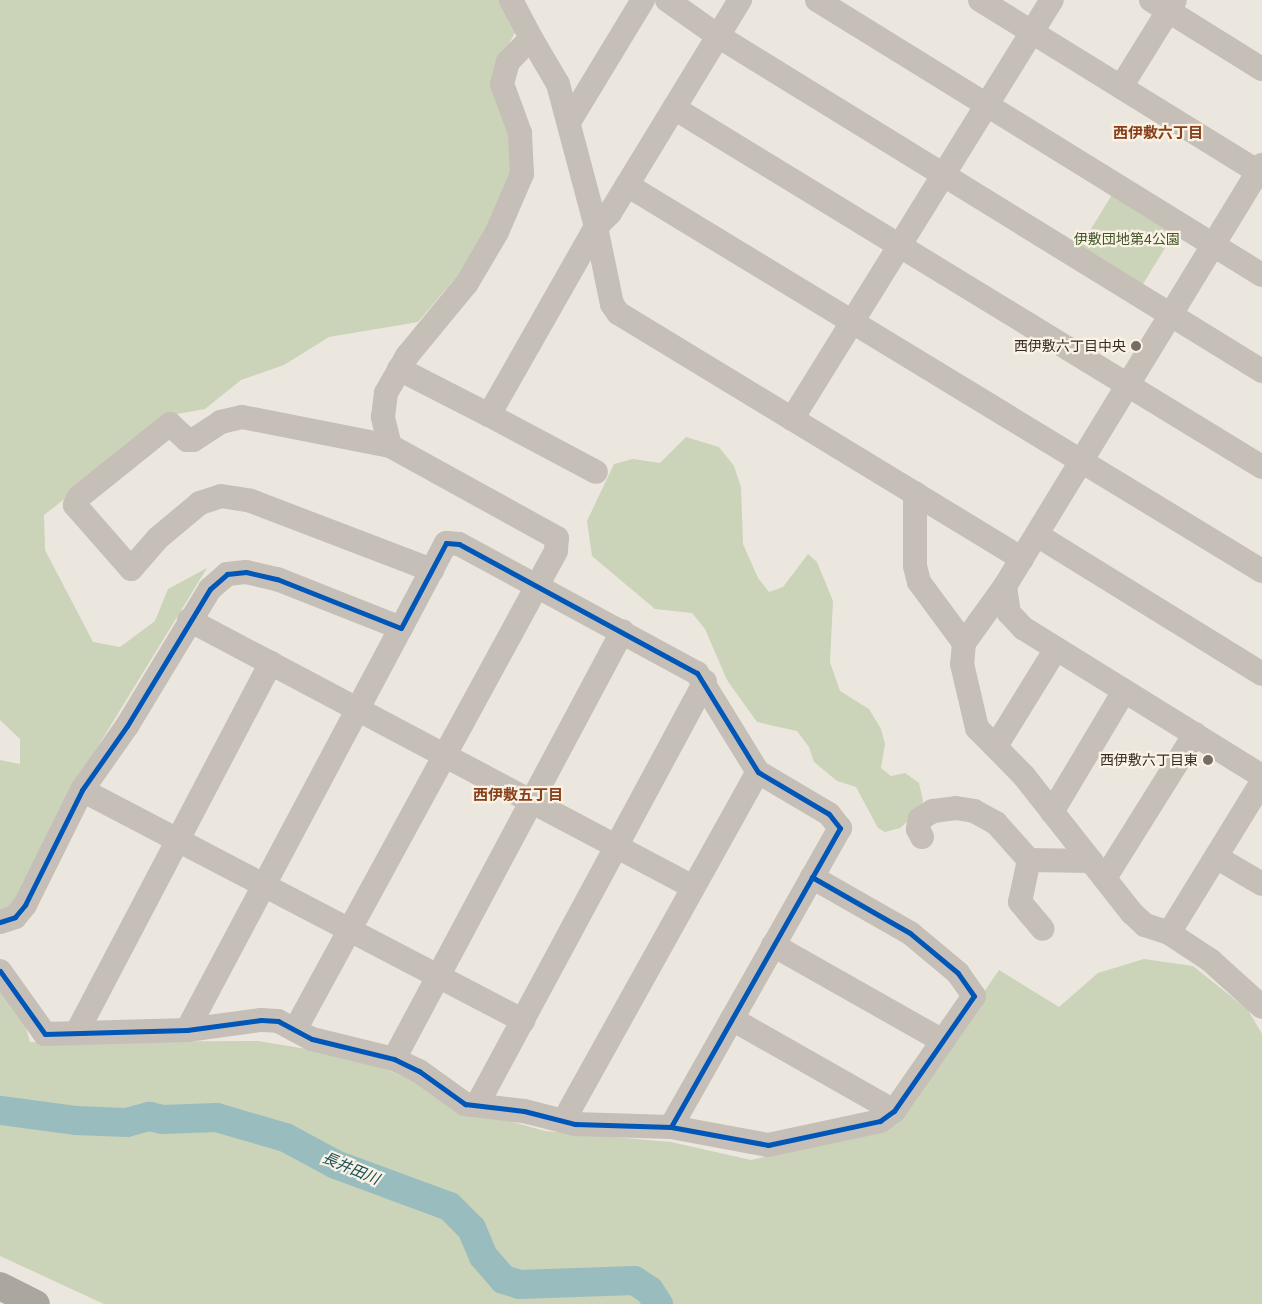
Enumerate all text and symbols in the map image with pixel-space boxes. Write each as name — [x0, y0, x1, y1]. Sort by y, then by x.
district label: 西伊敷六丁目 — [1113, 124, 1203, 142]
park label: 伊敷団地第4公園 — [1074, 231, 1180, 247]
place label: 西伊敷六丁目中央 — [1014, 338, 1126, 354]
marker: 西伊敷六丁目中央 — [1130, 340, 1142, 352]
place label: 西伊敷六丁目東 — [1100, 752, 1198, 768]
marker: 西伊敷六丁目東 — [1202, 754, 1214, 766]
district label: 西伊敷五丁目 — [473, 786, 563, 804]
water label: 長井田川 — [320, 1148, 382, 1188]

